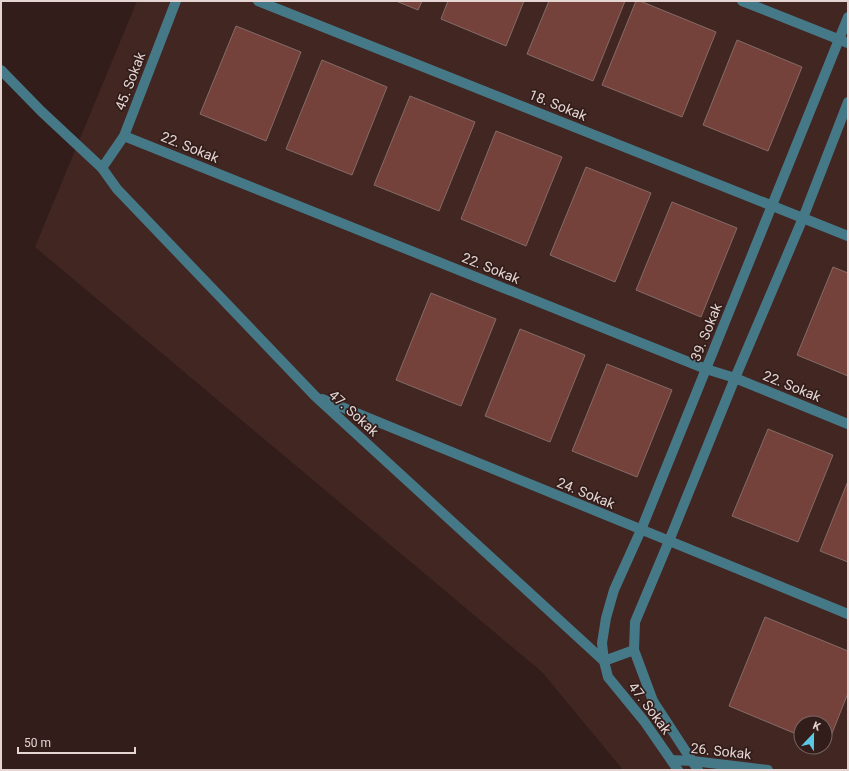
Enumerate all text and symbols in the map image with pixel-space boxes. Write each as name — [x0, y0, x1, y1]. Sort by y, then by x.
street label: 45. Sokak — [112, 49, 149, 112]
street label: 18. Sokak — [527, 86, 590, 124]
street label: 22. Sokak — [159, 128, 222, 166]
street label: 22. Sokak — [460, 249, 523, 287]
street label: 39. Sokak — [687, 300, 725, 363]
street label: 22. Sokak — [761, 367, 824, 405]
street label: 47. Sokak — [326, 387, 383, 440]
street label: 24. Sokak — [555, 474, 618, 512]
street label: 47. Sokak — [625, 679, 675, 738]
north arrow — [793, 715, 833, 755]
text: K — [811, 719, 823, 734]
scale bar — [18, 729, 135, 755]
text: 50 m — [24, 736, 51, 750]
street label: 26. Sokak — [690, 740, 753, 762]

